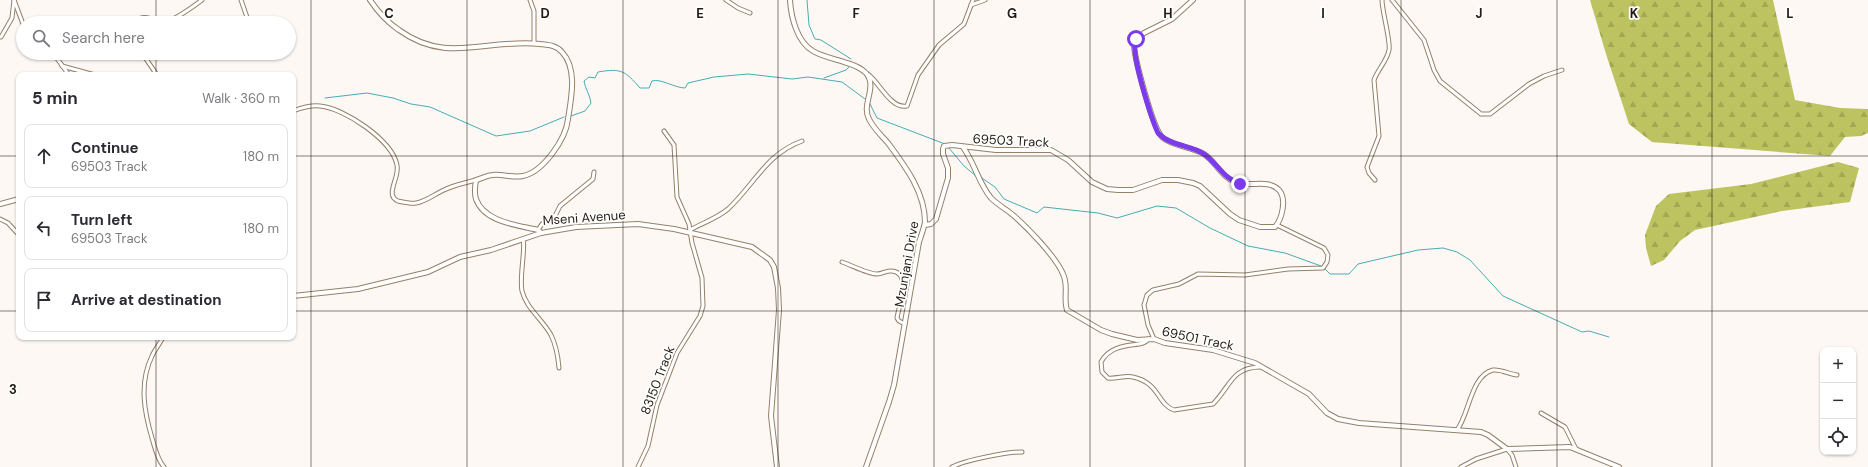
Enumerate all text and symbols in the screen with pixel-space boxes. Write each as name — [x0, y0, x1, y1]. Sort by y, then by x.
text: C — [384, 5, 394, 22]
text: D — [540, 5, 550, 22]
text: E — [696, 5, 704, 22]
text: F — [852, 5, 860, 22]
text: G — [1007, 5, 1017, 22]
text: H — [1163, 5, 1173, 22]
text: I — [1321, 5, 1325, 22]
text: J — [1475, 5, 1483, 22]
text: K — [1630, 5, 1639, 22]
text: L — [1786, 5, 1794, 22]
search box — [16, 16, 296, 60]
icon: search — [30, 27, 52, 49]
text: Search here — [62, 28, 145, 48]
route start — [1127, 30, 1145, 48]
text: 5 min — [32, 87, 78, 109]
text: Walk · 360 m — [202, 90, 280, 107]
street label: 69503 Track — [972, 130, 1050, 151]
text: Continue — [71, 138, 139, 158]
icon: ahead — [33, 145, 55, 167]
text: 180 m — [243, 148, 279, 165]
text: 69503 Track — [71, 158, 147, 175]
route end — [1231, 175, 1249, 193]
street label: Mseni Avenue — [542, 206, 626, 229]
text: Turn left — [71, 210, 132, 230]
icon: left — [33, 217, 55, 239]
text: 180 m — [243, 220, 279, 237]
street label: Mzunjani Drive — [891, 220, 922, 308]
text: 69503 Track — [71, 230, 147, 247]
icon: arrive — [33, 289, 55, 311]
text: Arrive at destination — [71, 290, 222, 310]
street label: 69501 Track — [1161, 323, 1236, 354]
street label: 83150 Track — [637, 343, 678, 417]
map controls — [1820, 347, 1856, 455]
button: + — [1820, 347, 1856, 383]
text: 3 — [9, 381, 17, 398]
button: − — [1820, 383, 1856, 419]
button: locate — [1820, 419, 1856, 455]

